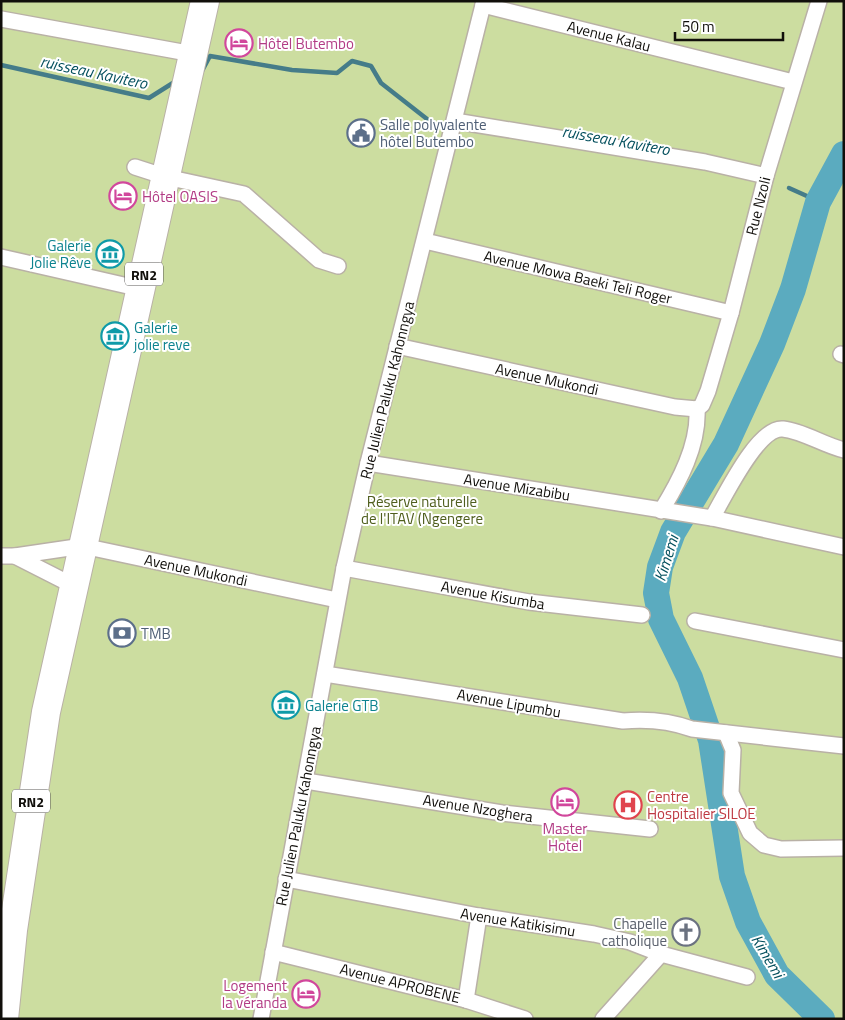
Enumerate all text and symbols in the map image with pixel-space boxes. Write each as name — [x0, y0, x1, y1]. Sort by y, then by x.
scale bar — [675, 10, 782, 42]
street label: Avenue Kalau — [565, 15, 653, 57]
text: 50 m — [682, 15, 715, 38]
hotel icon: Hôtel Butembo — [224, 28, 254, 58]
place label: Hôtel Butembo — [258, 32, 354, 55]
water label: ruisseau Kavitero — [38, 49, 151, 95]
place label: Salle polyvalente hôtel Butembo — [380, 113, 487, 153]
public building icon: Salle polyvalente hôtel Butembo — [346, 118, 376, 148]
water label: ruisseau Kavitero — [560, 119, 673, 161]
street label: Rue Nzoli — [740, 174, 776, 238]
hotel icon: Hôtel OASIS — [108, 181, 138, 211]
place label: Hôtel OASIS — [142, 185, 218, 208]
place label: Galerie Jolie Rêve — [30, 234, 91, 274]
museum icon: Galerie Jolie Rêve — [95, 239, 125, 269]
street label: Avenue Mowa Baeki Teli Roger — [482, 244, 674, 310]
road number: RN2 — [125, 262, 163, 286]
street label: Rue Julien Paluku Kahonngya — [354, 298, 420, 481]
place label: Galerie jolie reve — [133, 316, 190, 356]
museum icon: Galerie jolie reve — [100, 321, 130, 351]
street label: Avenue Mukondi — [493, 357, 601, 401]
street label: Avenue Mizabibu — [462, 467, 572, 507]
park label: Réserve naturelle de l'ITAV (Ngengere — [361, 490, 483, 530]
water label: Kimemi — [648, 530, 685, 584]
street label: Avenue Mukondi — [142, 548, 250, 592]
street label: Avenue Kisumba — [439, 575, 547, 616]
bank icon: TMB — [107, 618, 137, 648]
place label: TMB — [141, 622, 171, 645]
street label: Avenue Lipumbu — [455, 683, 563, 723]
museum icon: Galerie GTB — [271, 690, 301, 720]
place label: Galerie GTB — [305, 694, 379, 717]
street label: Rue Julien Paluku Kahonngya — [269, 724, 327, 908]
place label: Centre Hospitalier SILOE — [647, 785, 756, 825]
hotel icon: Master Hotel — [550, 787, 580, 817]
street label: Avenue Nzoghera — [421, 788, 535, 828]
road number: RN2 — [12, 789, 50, 812]
hospital icon: Centre Hospitalier SILOE — [613, 790, 643, 820]
place label: Master Hotel — [542, 817, 588, 857]
street label: Avenue Katikisimu — [459, 902, 577, 942]
place label: Chapelle catholique — [602, 912, 667, 952]
church icon: Chapelle catholique — [671, 917, 701, 947]
water label: Kimemi — [746, 930, 791, 984]
street label: Avenue APROBENE — [337, 957, 463, 1009]
place label: Logement la véranda — [222, 974, 288, 1014]
hotel icon: Logement la véranda — [291, 979, 321, 1009]

